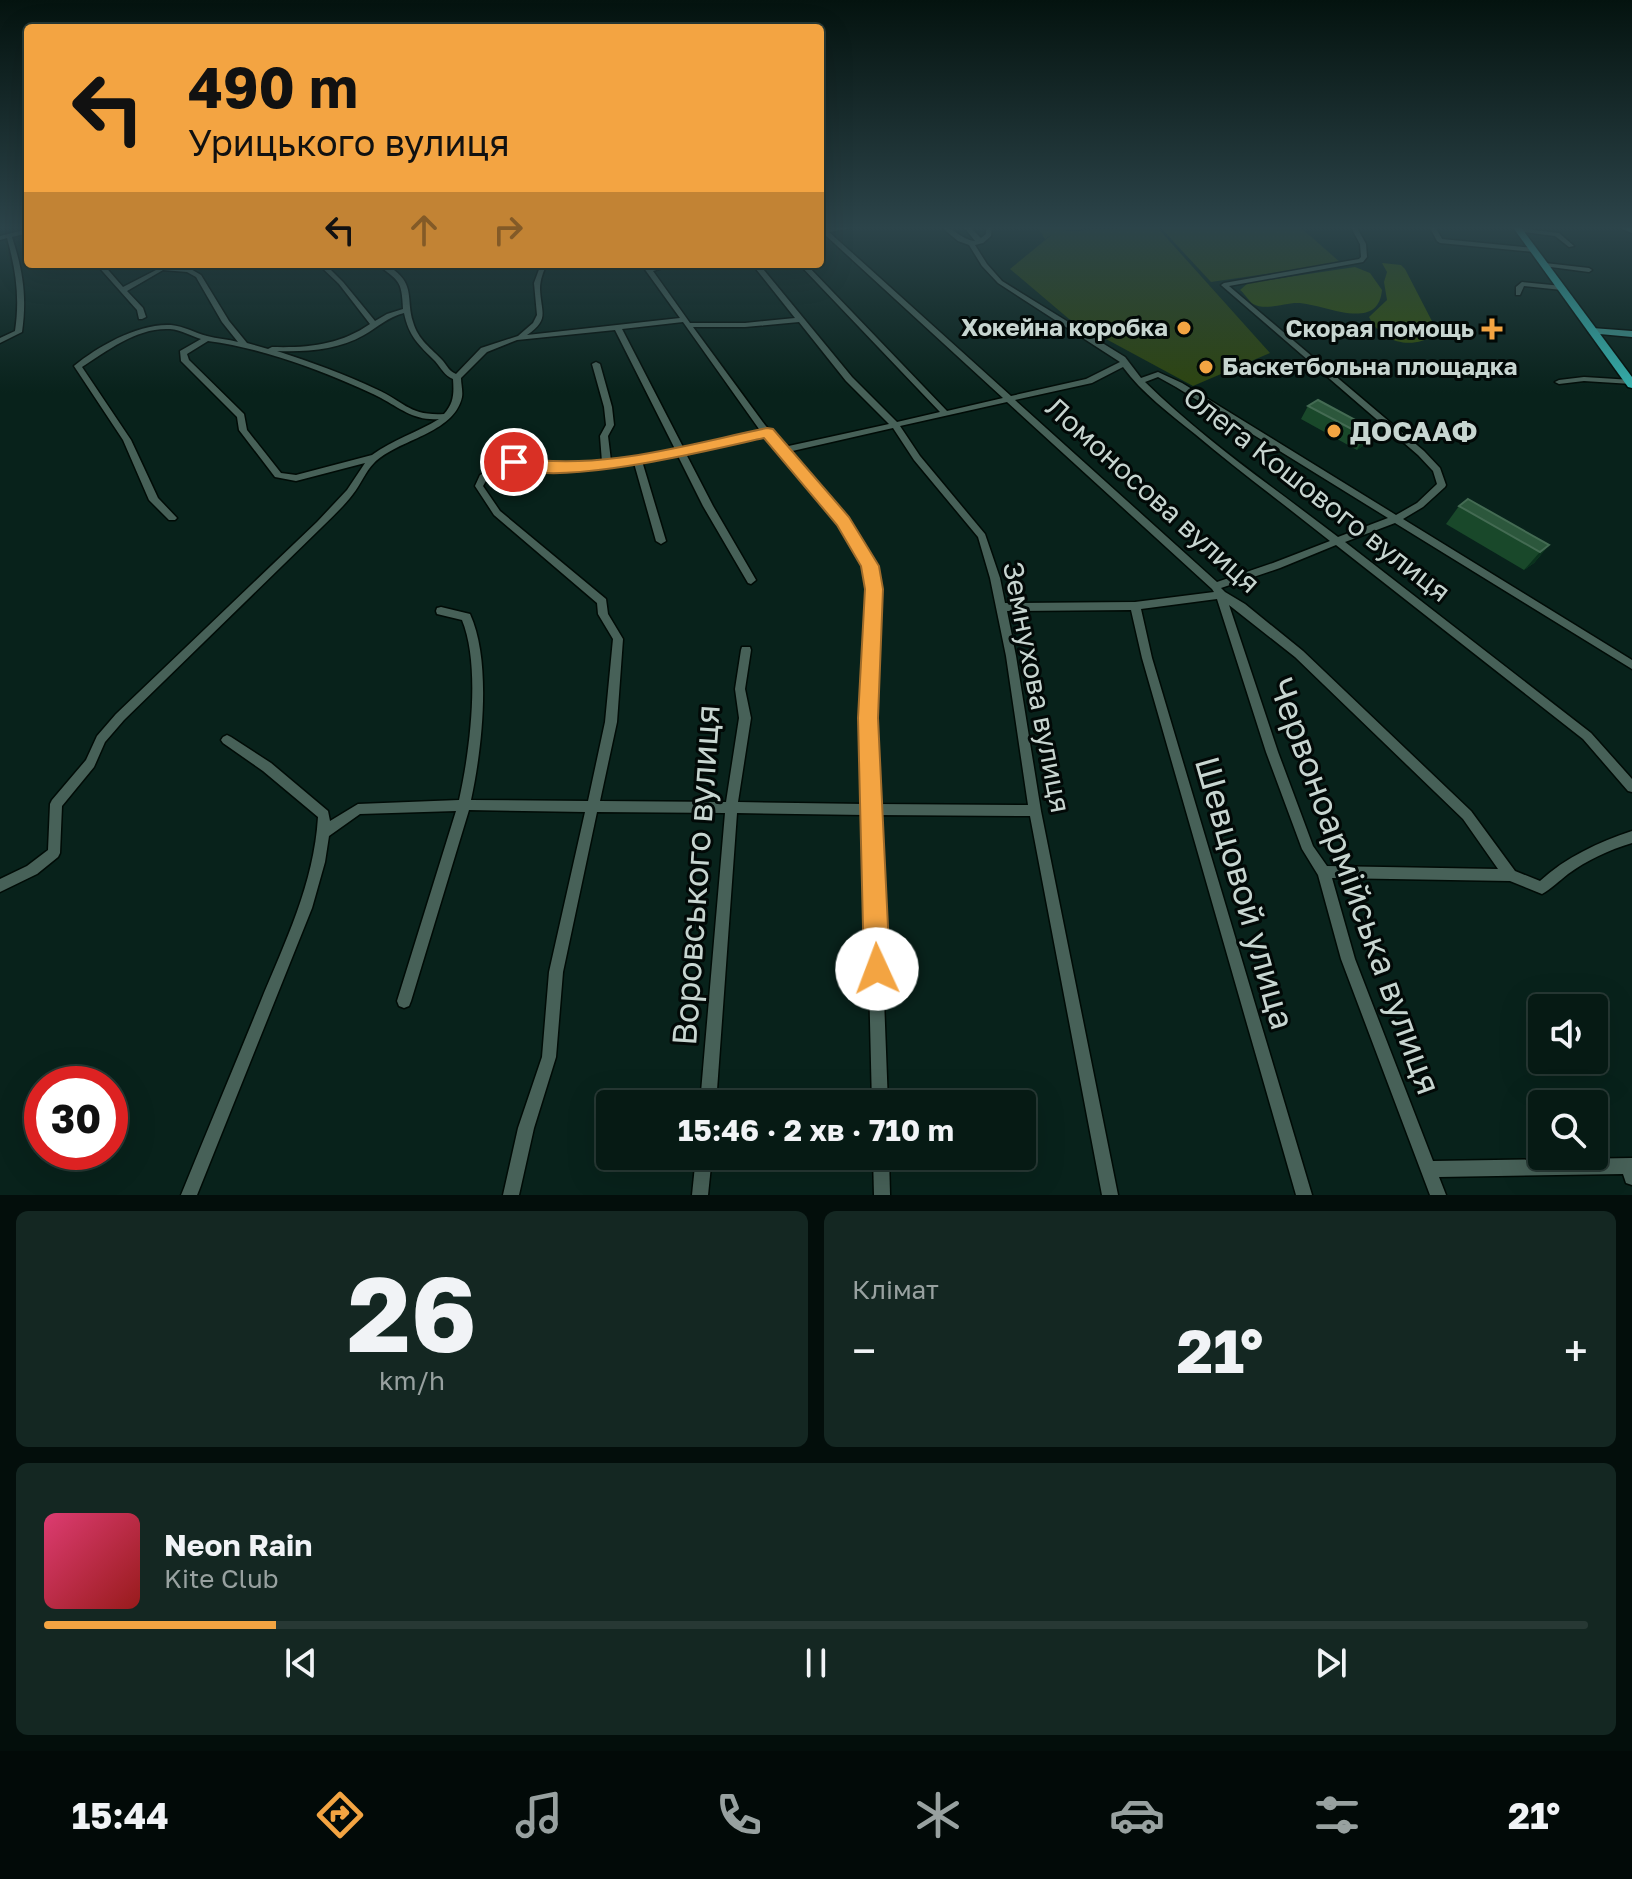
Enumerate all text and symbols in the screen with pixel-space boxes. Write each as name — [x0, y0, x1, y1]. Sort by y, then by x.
text: 490 m — [188, 53, 358, 120]
icon: left — [56, 56, 160, 160]
text: Урицького вулиця — [188, 121, 510, 164]
icon: left — [318, 208, 362, 252]
icon: ahead — [402, 208, 446, 252]
icon: right — [486, 208, 530, 252]
place label: Хокейна коробка — [961, 312, 1168, 341]
place label: Скорая помощь — [1286, 313, 1474, 342]
marker: Скорая помощь — [1481, 318, 1503, 340]
marker: Хокейна коробка — [1175, 319, 1193, 337]
place label: Баскетбольна площадка — [1222, 351, 1518, 380]
marker: Баскетбольна площадка — [1197, 358, 1215, 376]
street label: Олега Кошового вулиця — [1177, 379, 1457, 608]
street label: Ломоносова вулиця — [1040, 390, 1267, 599]
place label: ДОСААФ — [1350, 414, 1477, 447]
marker: ДОСААФ — [1325, 422, 1343, 440]
pin — [480, 428, 548, 496]
icon: arrive — [492, 440, 536, 484]
street label: Земнухова вулиця — [997, 559, 1078, 815]
street label: Червоноармійська вулиця — [1262, 672, 1450, 1099]
street label: Воровського вулиця — [663, 703, 727, 1047]
street label: Шевцовой улица — [1188, 752, 1304, 1034]
position arrow — [835, 927, 919, 1011]
map controls — [1528, 994, 1608, 1170]
button: sound — [1528, 994, 1608, 1074]
speed limit sign: 30 — [24, 1066, 128, 1170]
button: search — [1528, 1090, 1608, 1170]
text: 15:46 · 2 хв · 710 m — [678, 1112, 954, 1148]
text: 26 — [347, 1250, 477, 1375]
text: Клімат — [852, 1274, 939, 1305]
text: 21° — [1177, 1314, 1263, 1386]
text: − — [852, 1324, 876, 1377]
text: + — [1564, 1324, 1588, 1377]
text: km/h — [379, 1365, 445, 1396]
text: Neon Rain — [164, 1527, 312, 1563]
text: Kite Club — [164, 1563, 279, 1594]
icon: previous — [279, 1641, 323, 1685]
icon: pause — [794, 1641, 838, 1685]
icon: next — [1309, 1641, 1353, 1685]
icon: directions — [312, 1787, 368, 1843]
icon: music — [511, 1787, 567, 1843]
icon: phone — [711, 1787, 767, 1843]
icon: climate — [910, 1787, 966, 1843]
icon: car — [1109, 1787, 1165, 1843]
icon: filters — [1309, 1787, 1365, 1843]
text: 15:44 — [72, 1794, 169, 1837]
text: 21° — [1508, 1794, 1560, 1837]

